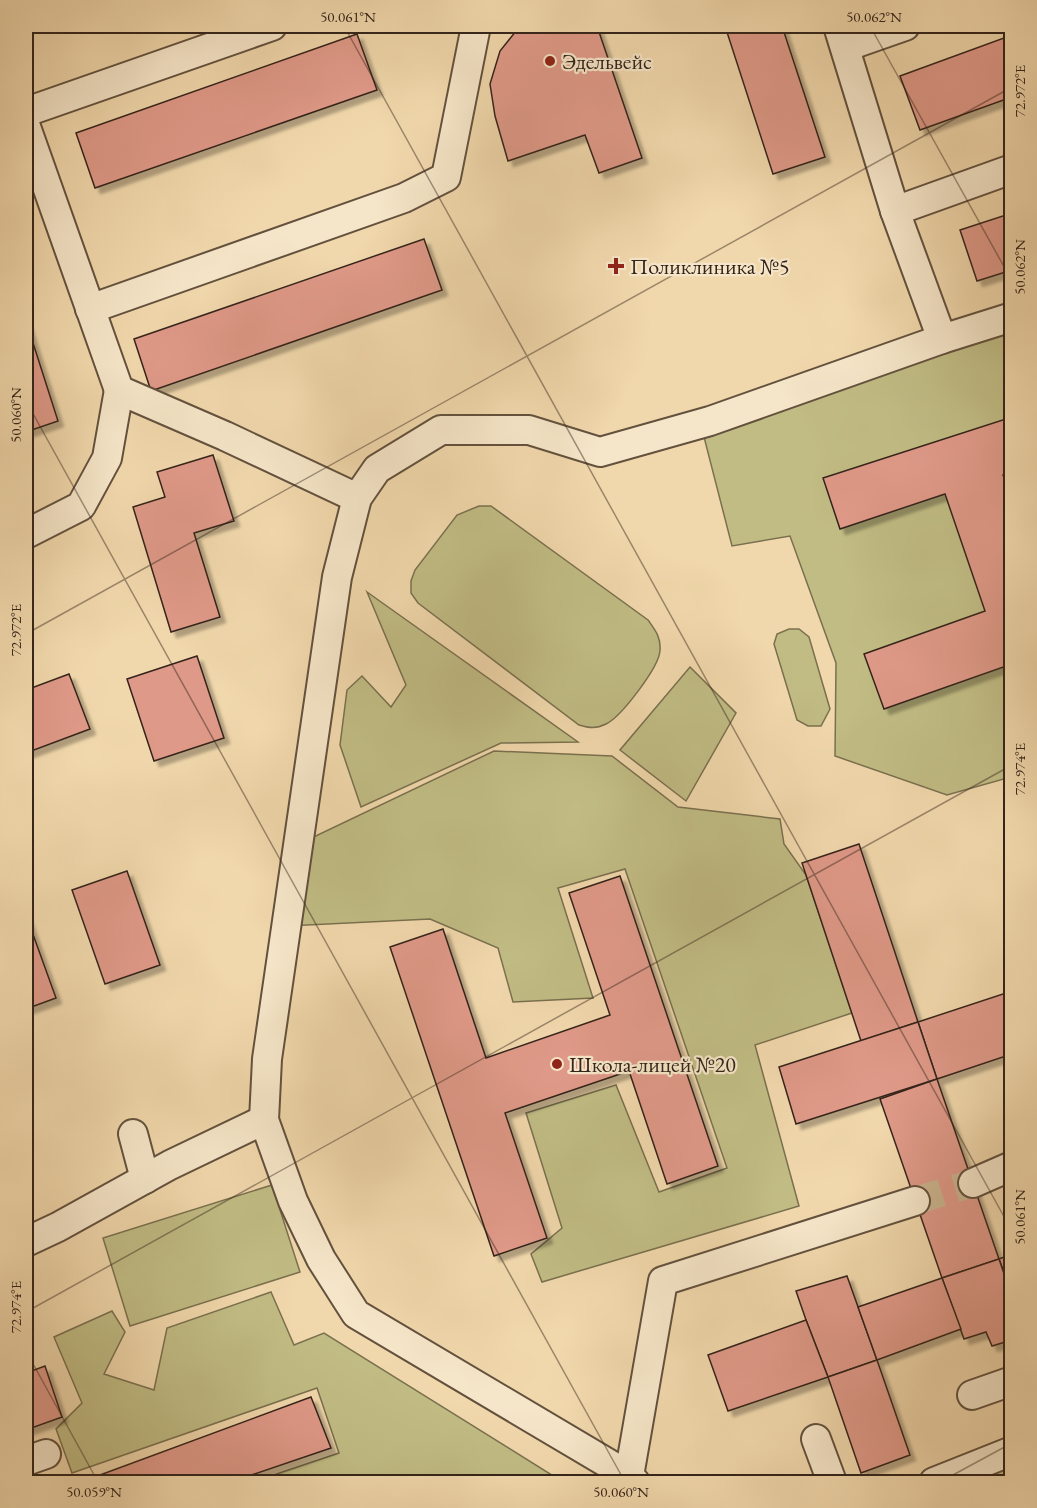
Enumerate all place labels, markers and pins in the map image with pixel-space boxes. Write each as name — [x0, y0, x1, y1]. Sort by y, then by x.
place label: Эдельвейс — [562, 47, 652, 76]
marker: Эдельвейс — [543, 54, 557, 68]
place label: Поликлиника №5 — [630, 252, 790, 281]
marker: Поликлиника №5 — [607, 257, 625, 275]
place label: Школа-лицей №20 — [569, 1050, 736, 1079]
marker: Школа-лицей №20 — [550, 1057, 564, 1071]

